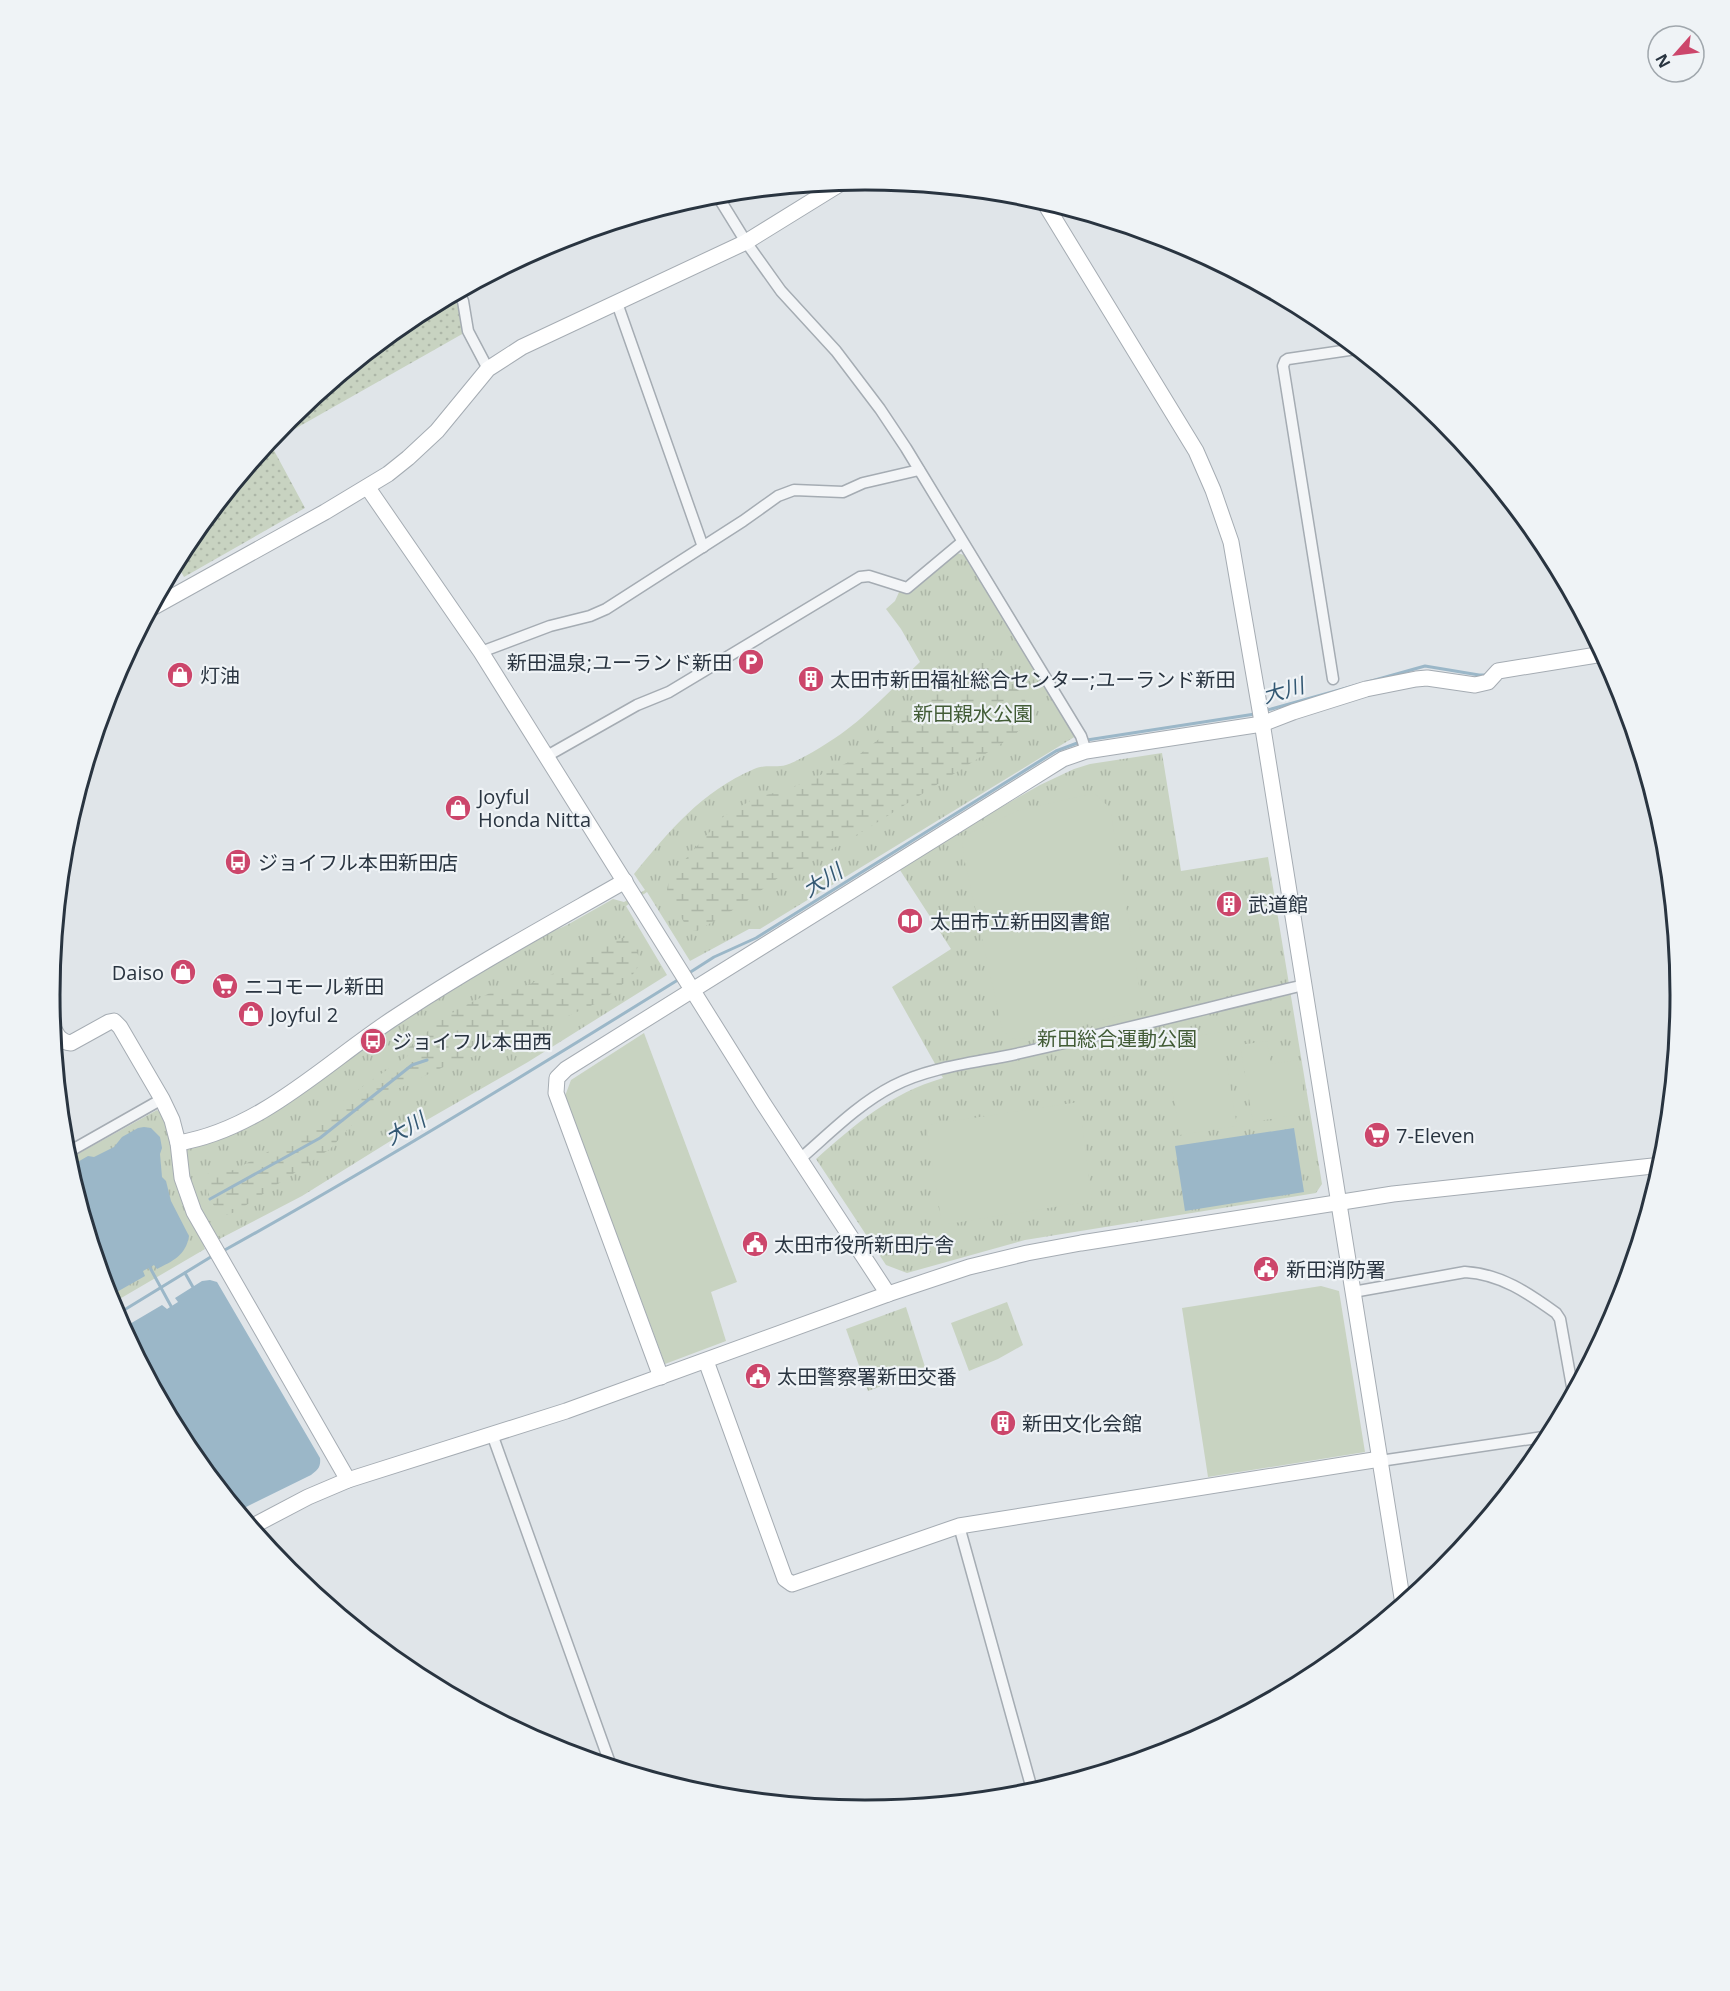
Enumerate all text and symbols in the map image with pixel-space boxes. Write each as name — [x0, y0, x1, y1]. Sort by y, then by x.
north arrow — [1646, 24, 1706, 84]
text: N — [1650, 50, 1676, 72]
parking icon: 新田温泉;ユーランド新田 — [736, 647, 766, 677]
place label: 新田温泉;ユーランド新田 — [507, 649, 732, 676]
shop icon: 灯油 — [165, 660, 195, 690]
place label: 灯油 — [200, 662, 240, 689]
building icon: 太田市新田福祉総合センター;ユーランド新田 — [796, 664, 826, 694]
place label: 太田市新田福祉総合センター;ユーランド新田 — [830, 666, 1235, 693]
water label: 大川 — [1259, 670, 1309, 709]
park label: 新田親水公園 — [913, 700, 1033, 727]
place label: Joyful Honda Nitta — [476, 783, 591, 833]
shop icon: Joyful Honda Nitta — [443, 793, 473, 823]
bus stop icon: ジョイフル本田新田店 — [223, 847, 253, 877]
place label: ジョイフル本田新田店 — [258, 849, 458, 876]
water label: 大川 — [797, 856, 849, 903]
building icon: 武道館 — [1214, 889, 1244, 919]
place label: 武道館 — [1248, 891, 1308, 918]
library icon: 太田市立新田図書館 — [895, 906, 925, 936]
place label: 太田市立新田図書館 — [930, 908, 1110, 935]
shop icon: Daiso — [168, 957, 198, 987]
place label: Daiso — [112, 959, 164, 986]
supermarket icon: ニコモール新田 — [210, 971, 240, 1001]
place label: ニコモール新田 — [244, 973, 384, 1000]
shop icon: Joyful 2 — [236, 999, 266, 1029]
place label: Joyful 2 — [268, 1001, 338, 1028]
park label: 新田総合運動公園 — [1037, 1025, 1197, 1052]
bus stop icon: ジョイフル本田西 — [358, 1026, 388, 1056]
place label: ジョイフル本田西 — [392, 1028, 552, 1055]
water label: 大川 — [380, 1104, 432, 1151]
supermarket icon: 7-Eleven — [1362, 1120, 1392, 1150]
place label: 7-Eleven — [1396, 1122, 1475, 1149]
public building icon: 太田市役所新田庁舎 — [740, 1229, 770, 1259]
place label: 太田市役所新田庁舎 — [774, 1231, 954, 1258]
public building icon: 新田消防署 — [1251, 1254, 1281, 1284]
place label: 新田消防署 — [1286, 1256, 1386, 1283]
public building icon: 太田警察署新田交番 — [743, 1361, 773, 1391]
place label: 太田警察署新田交番 — [777, 1363, 957, 1390]
building icon: 新田文化会館 — [988, 1408, 1018, 1438]
place label: 新田文化会館 — [1022, 1410, 1142, 1437]

